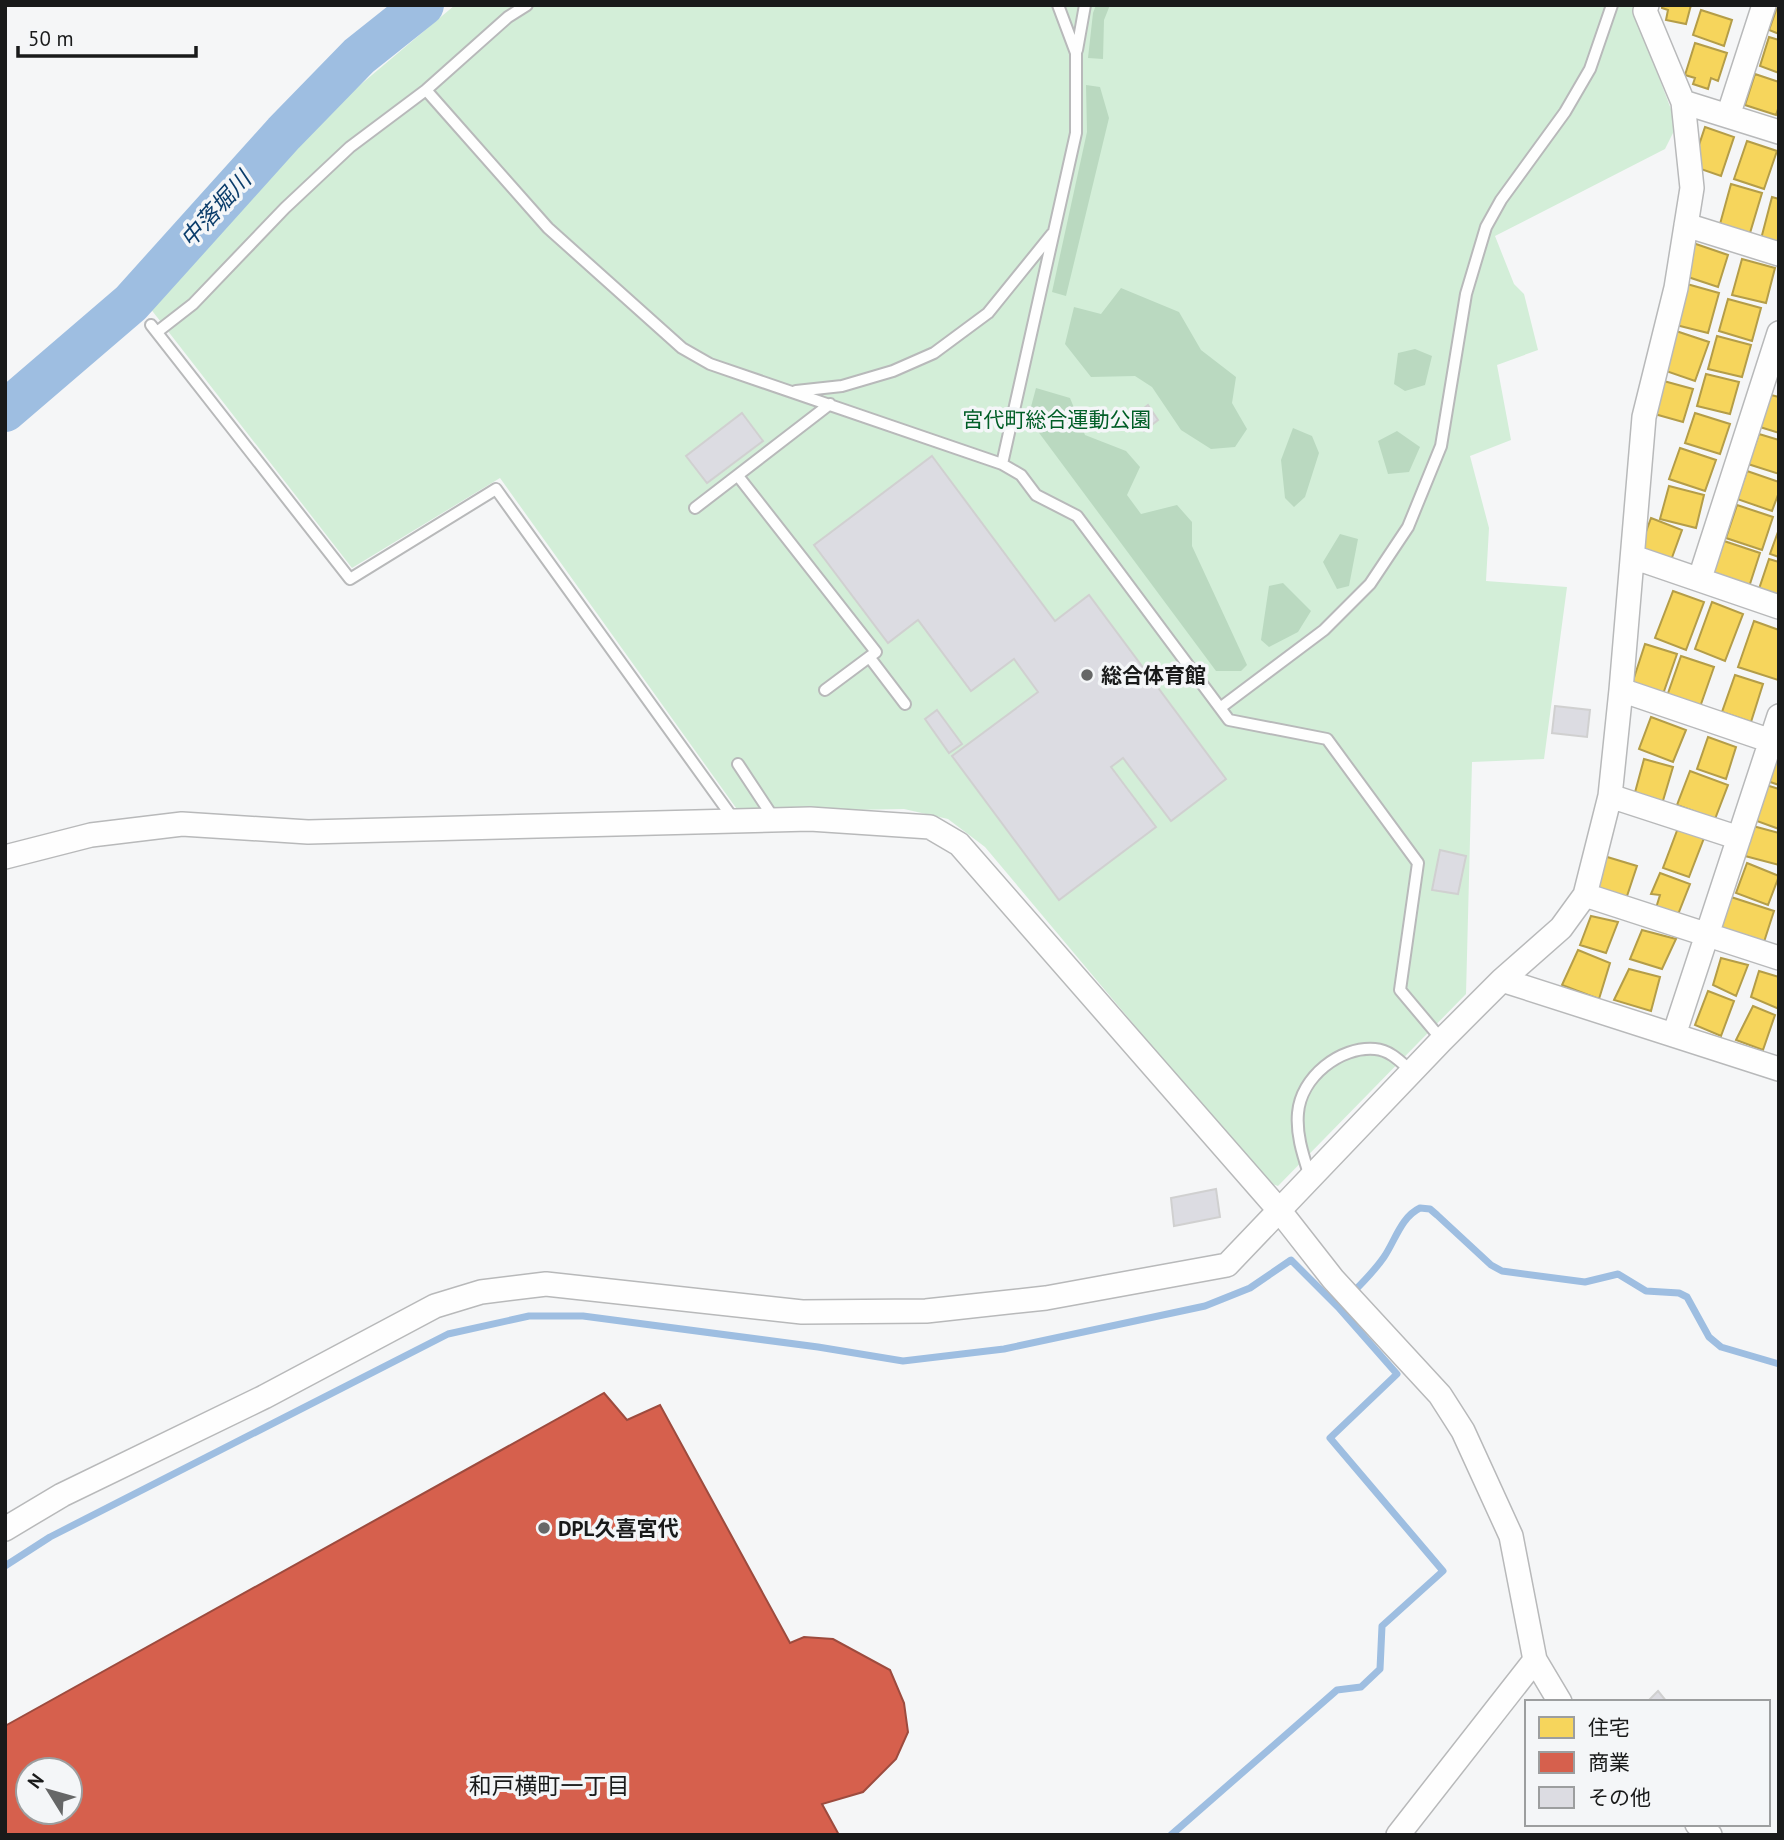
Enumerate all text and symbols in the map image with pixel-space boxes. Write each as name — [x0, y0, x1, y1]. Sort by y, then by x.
scale bar — [18, 14, 196, 58]
text: 50 m — [28, 25, 74, 52]
water label: 中落堀川 — [173, 163, 259, 253]
park label: 宮代町総合運動公園 — [963, 406, 1152, 433]
place label: 総合体育館 — [1101, 662, 1206, 689]
marker: 総合体育館 — [1079, 667, 1095, 683]
place label: DPL久喜宮代 — [558, 1515, 678, 1542]
marker: DPL久喜宮代 — [536, 1520, 552, 1536]
legend — [1525, 1700, 1770, 1826]
text: 住宅 — [1588, 1714, 1630, 1741]
text: 商業 — [1588, 1749, 1630, 1776]
north arrow — [14, 1756, 84, 1826]
text: N — [22, 1769, 49, 1793]
district label: 和戸横町一丁目 — [469, 1771, 630, 1800]
text: その他 — [1588, 1784, 1651, 1811]

